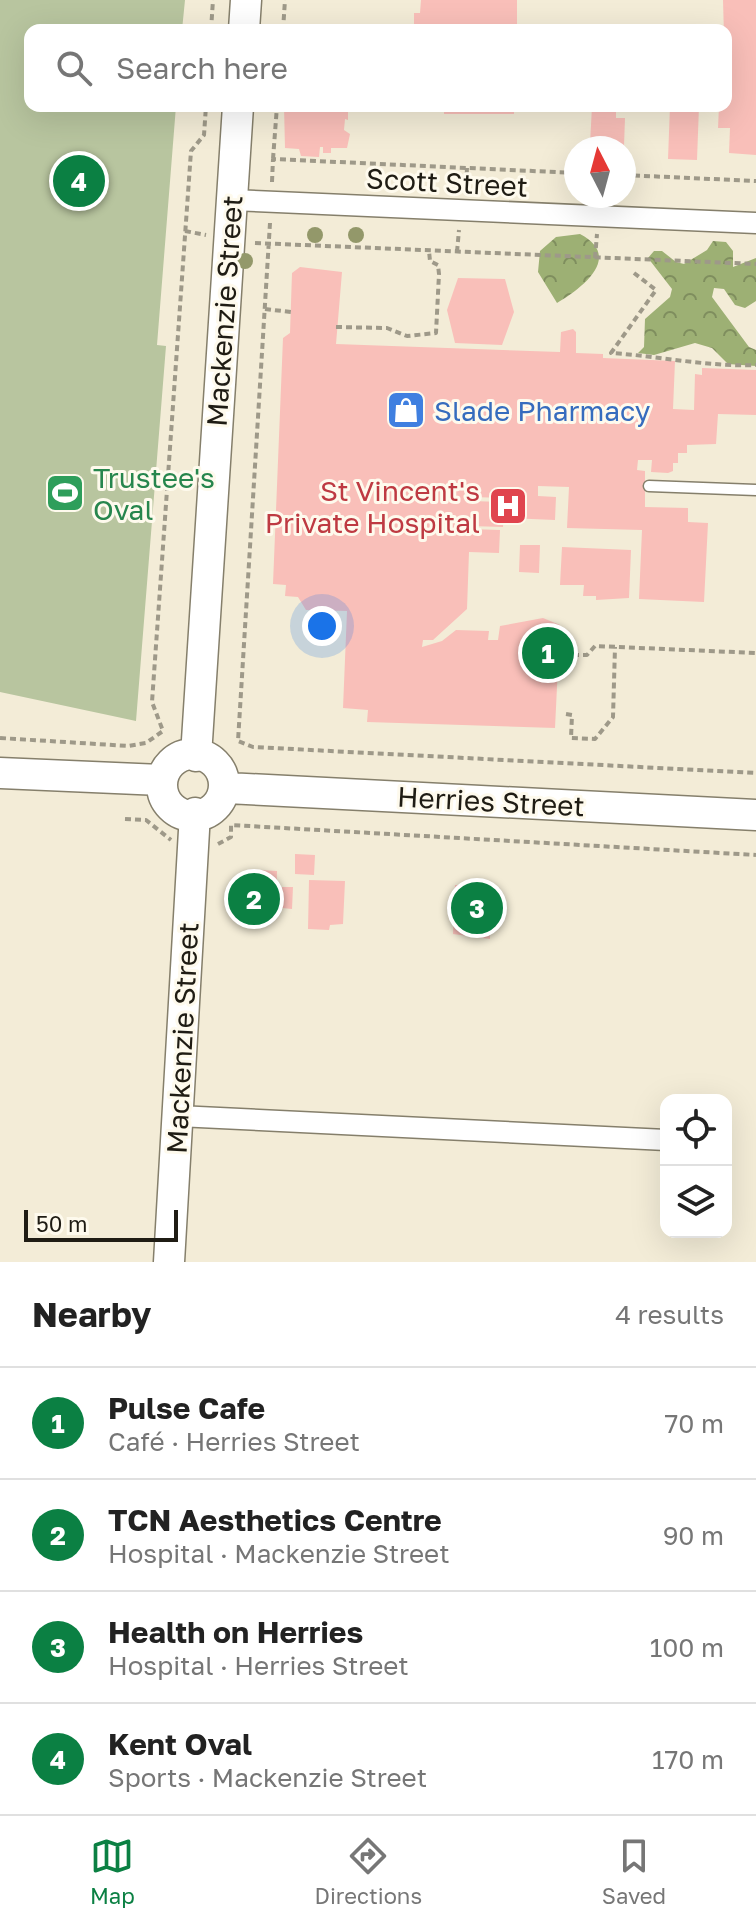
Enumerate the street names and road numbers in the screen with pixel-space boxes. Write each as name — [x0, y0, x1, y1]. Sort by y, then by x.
street label: Scott Street — [365, 161, 529, 203]
street label: Mackenzie Street — [199, 194, 249, 428]
street label: Herries Street — [396, 780, 586, 822]
street label: Mackenzie Street — [159, 921, 205, 1155]

